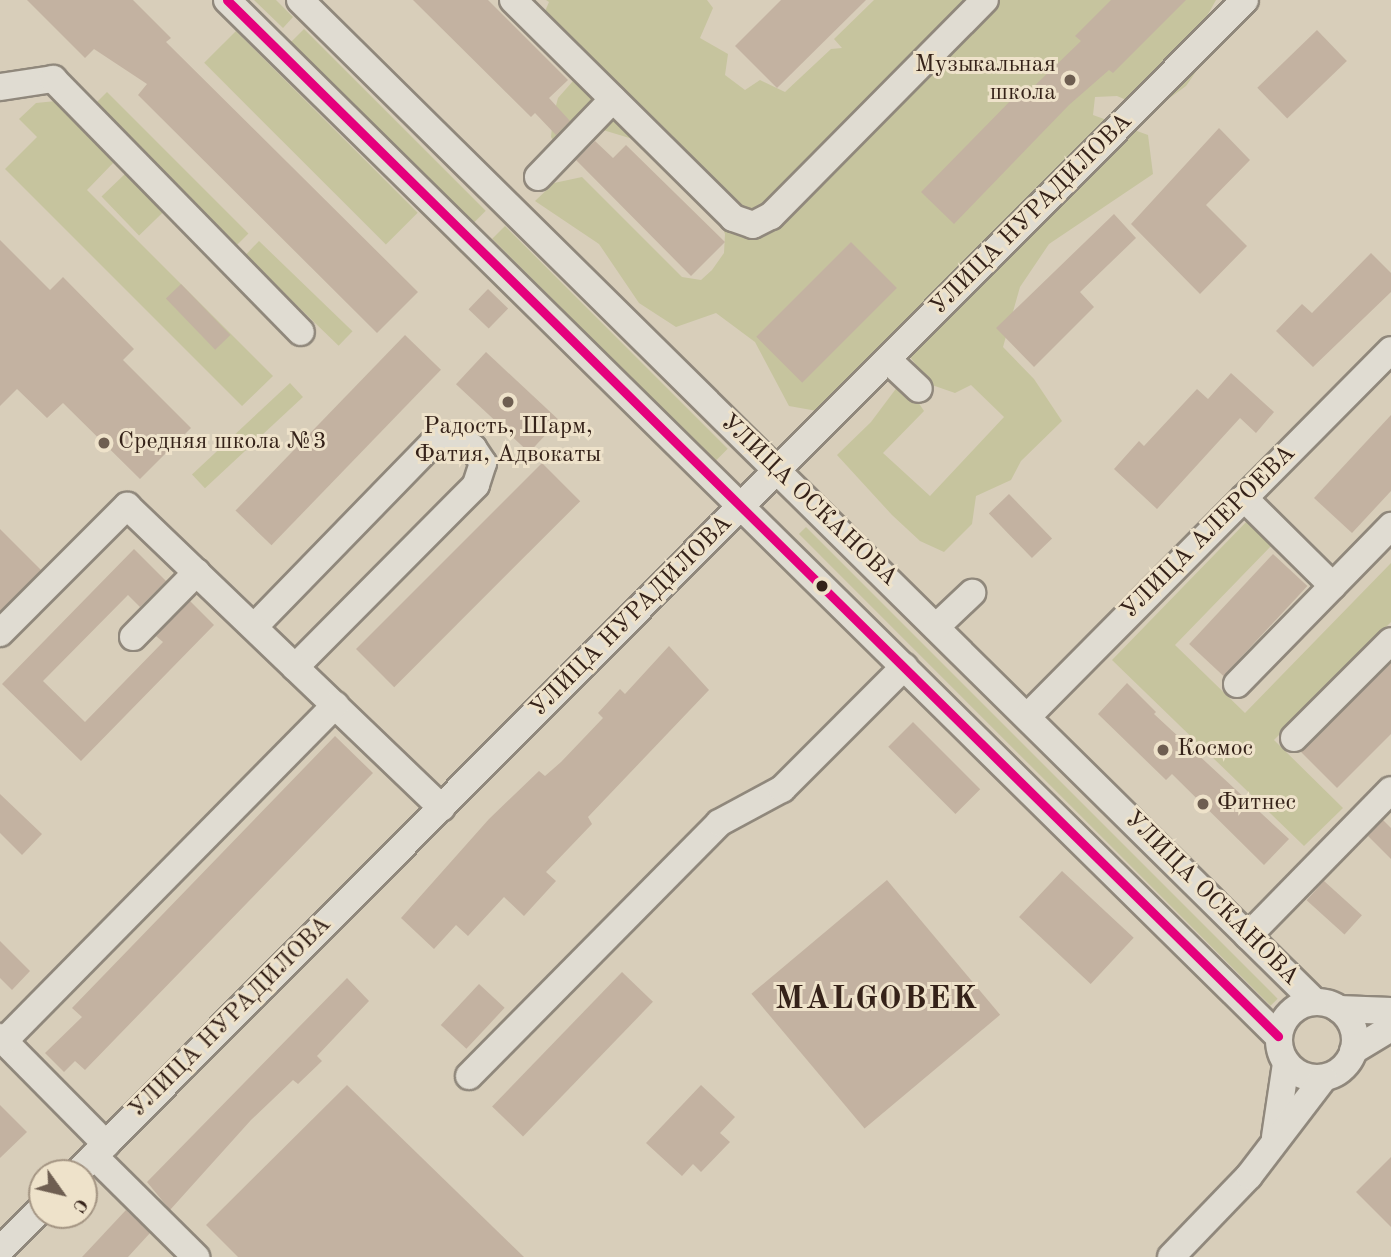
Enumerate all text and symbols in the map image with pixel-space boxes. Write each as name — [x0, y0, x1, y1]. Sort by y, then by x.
place label: Музыкальная школа — [915, 52, 1056, 108]
marker: Музыкальная школа — [1062, 72, 1078, 88]
street label: УЛИЦА НУРАДИЛОВА — [925, 108, 1139, 322]
marker: Радость, Шарм, Фатия, Адвокаты — [500, 394, 516, 410]
street label: УЛИЦА ОСКАНОВА — [713, 409, 903, 593]
place label: Радость, Шарм, Фатия, Адвокаты — [415, 414, 601, 470]
place label: Средняя школа №3 — [118, 429, 327, 457]
marker: Средняя школа №3 — [96, 435, 112, 451]
street label: УЛИЦА АЛЕРОЕВА — [1116, 440, 1302, 626]
street label: УЛИЦА НУРАДИЛОВА — [525, 510, 739, 724]
unlabelled marker — [815, 579, 829, 593]
place label: Космос — [1177, 736, 1253, 764]
marker: Космос — [1155, 742, 1171, 758]
place label: Фитнес — [1217, 790, 1296, 818]
marker: Фитнес — [1195, 796, 1211, 812]
street label: УЛИЦА ОСКАНОВА — [1118, 806, 1304, 992]
street label: УЛИЦА НУРАДИЛОВА — [124, 911, 338, 1125]
district label: MALGOBEK — [776, 981, 978, 1019]
north arrow — [28, 1159, 98, 1229]
text: С — [68, 1194, 91, 1215]

